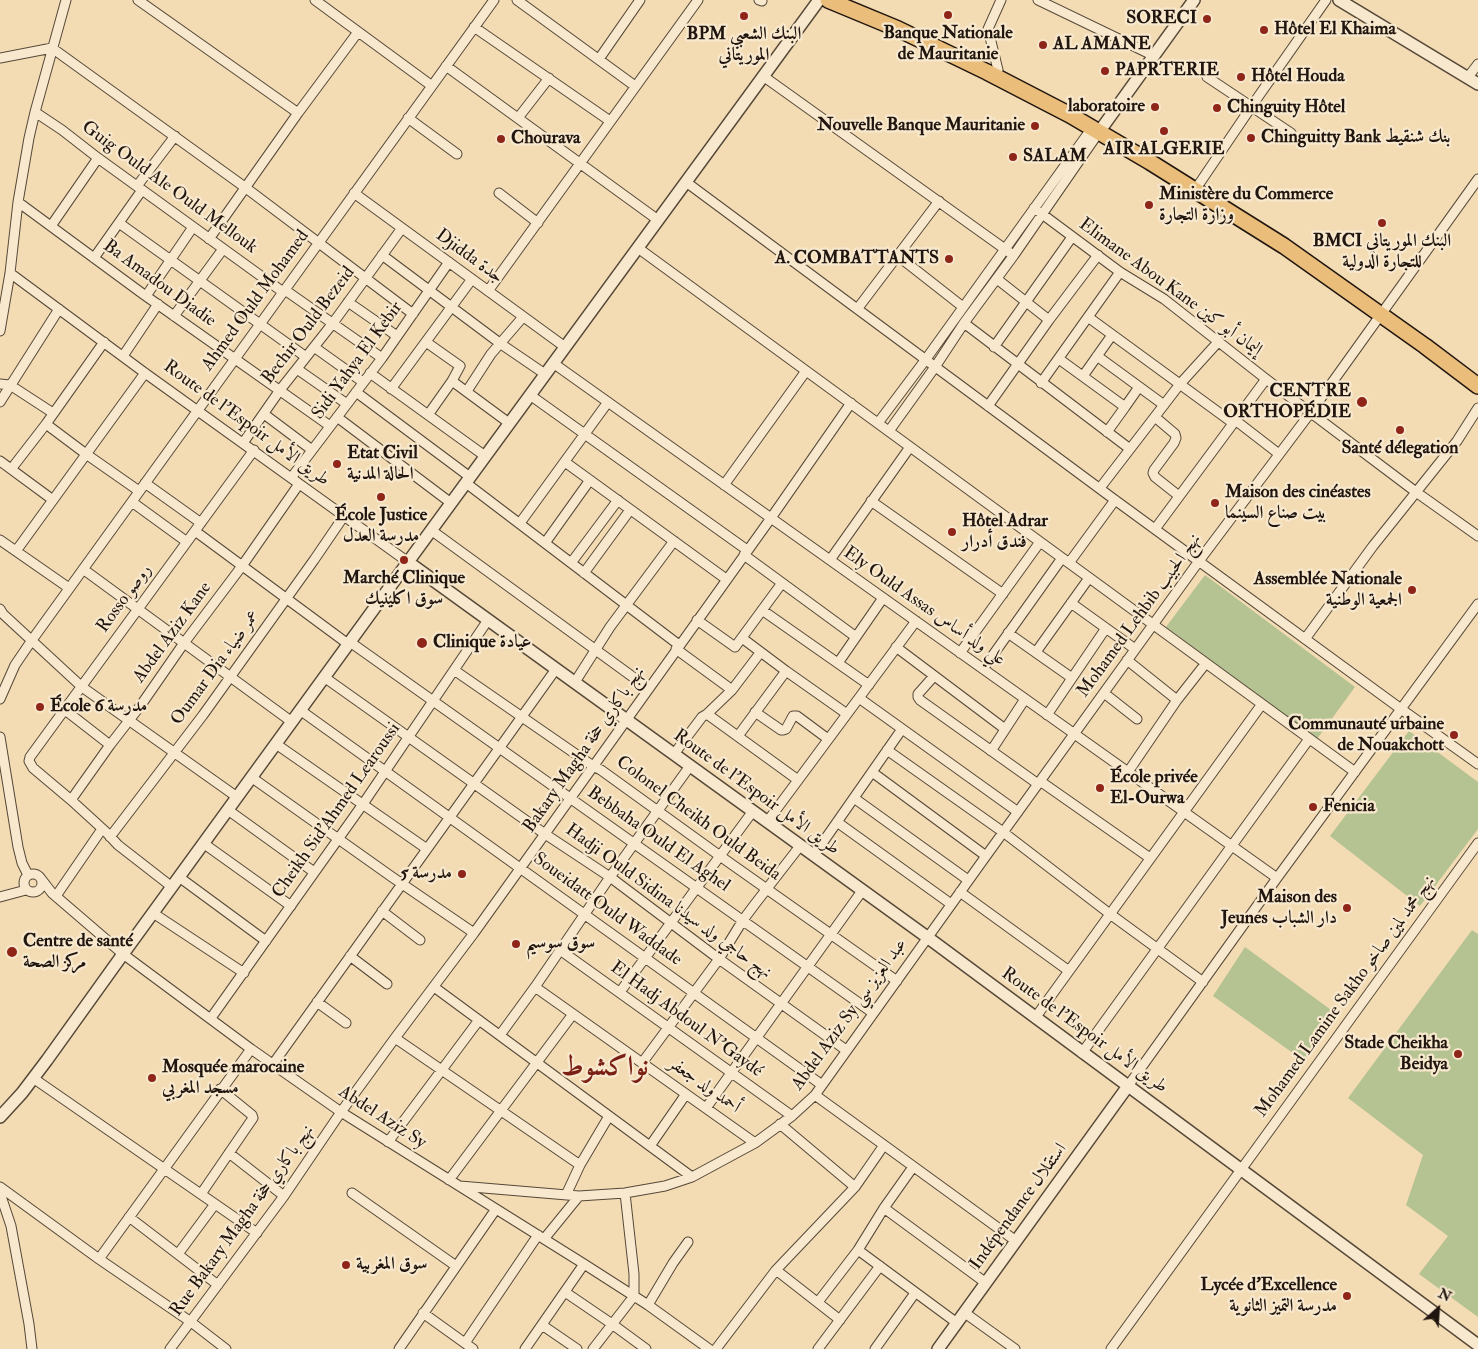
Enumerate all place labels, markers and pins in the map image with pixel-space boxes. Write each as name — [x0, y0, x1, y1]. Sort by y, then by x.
place label: SORECI — [1126, 8, 1197, 30]
marker: Banque Nationale de Mauritanie — [942, 9, 954, 21]
marker: BPM البنك الشعبي الموريتاني — [738, 10, 750, 22]
marker: SORECI — [1201, 13, 1213, 25]
place label: Hôtel El Khaima — [1274, 19, 1396, 41]
place label: Banque Nationale de Mauritanie — [883, 23, 1013, 66]
place label: BPM البنك الشعبي الموريتاني — [687, 24, 801, 66]
marker: Hôtel El Khaima — [1258, 24, 1270, 36]
place label: AL AMANE — [1053, 34, 1151, 56]
marker: AL AMANE — [1037, 39, 1049, 51]
place label: PAPRTERIE — [1115, 60, 1219, 82]
marker: PAPRTERIE — [1099, 65, 1111, 77]
place label: Hôtel Houda — [1251, 66, 1345, 88]
marker: Hôtel Houda — [1235, 71, 1247, 83]
place label: laboratoire — [1068, 96, 1145, 118]
place label: Chinguity Hôtel — [1227, 97, 1345, 119]
marker: laboratoire — [1149, 101, 1161, 113]
marker: Chinguity Hôtel — [1211, 102, 1223, 114]
place label: Nouvelle Banque Mauritanie — [817, 115, 1025, 137]
marker: Nouvelle Banque Mauritanie — [1029, 120, 1041, 132]
marker: AIR ALGERIE — [1158, 125, 1170, 137]
place label: Chinguitty Bank بنك شنقيط — [1261, 127, 1450, 149]
place label: Chourava — [511, 128, 581, 150]
marker: Chinguitty Bank بنك شنقيط — [1245, 132, 1257, 144]
marker: Chourava — [495, 133, 507, 145]
place label: AIR ALGERIE — [1103, 139, 1225, 161]
place label: SALAM — [1023, 146, 1087, 168]
marker: SALAM — [1007, 151, 1019, 163]
place label: Ministère du Commerce وزارة التجارة — [1159, 184, 1333, 226]
marker: Ministère du Commerce وزارة التجارة — [1143, 199, 1155, 211]
marker: BMCI البنك الموريتاني للتجارة الدولية — [1376, 217, 1388, 229]
place label: BMCI البنك الموريتاني للتجارة الدولية — [1313, 231, 1451, 274]
place label: A. COMBATTANTS — [775, 248, 939, 270]
marker: A. COMBATTANTS — [943, 253, 955, 265]
place label: CENTRE ORTHOPÉDIE — [1223, 381, 1351, 424]
marker: CENTRE ORTHOPÉDIE — [1355, 395, 1369, 409]
marker: Santé délegation — [1394, 424, 1406, 436]
place label: Santé délegation — [1342, 438, 1458, 460]
place label: Etat Civil الحالة المدنية — [347, 443, 418, 486]
marker: Etat Civil الحالة المدنية — [331, 458, 343, 470]
place label: Maison des cinéastes بيت صناع السينما — [1225, 482, 1371, 524]
marker: École Justice مدرسة العدل — [375, 491, 387, 503]
marker: Maison des cinéastes بيت صناع السينما — [1209, 497, 1221, 509]
place label: École Justice مدرسة العدل — [335, 505, 427, 548]
place label: Hôtel Adrar فندق أدرار — [962, 511, 1048, 554]
marker: Hôtel Adrar فندق أدرار — [946, 526, 958, 538]
marker: Marché Clinique سوق اكلينيك — [398, 554, 410, 566]
place label: Marché Clinique سوق اكلينيك — [343, 568, 465, 610]
place label: Assemblée Nationale الجمعية الوطنية — [1254, 569, 1402, 612]
marker: Assemblée Nationale الجمعية الوطنية — [1406, 584, 1418, 596]
place label: Clinique عيادة — [433, 632, 531, 654]
marker: Clinique عيادة — [415, 636, 429, 650]
place label: École 6 مدرسة — [50, 696, 147, 718]
marker: École 6 مدرسة — [34, 701, 46, 713]
place label: Communauté urbaine de Nouakchott — [1288, 714, 1444, 756]
marker: Communauté urbaine de Nouakchott — [1448, 729, 1460, 741]
place label: École privée El-Ourwa — [1110, 767, 1198, 810]
marker: École privée El-Ourwa — [1094, 782, 1106, 794]
place label: Fenicia — [1323, 796, 1375, 818]
marker: Fenicia — [1307, 801, 1319, 813]
place label: مدرسة 5 — [401, 863, 452, 885]
marker: مدرسة 5 — [456, 868, 468, 880]
place label: Maison des Jeunes دار الشباب — [1221, 887, 1337, 930]
marker: Maison des Jeunes دار الشباب — [1341, 902, 1353, 914]
place label: Centre de santé مركز الصحة — [23, 931, 133, 974]
place label: سوق سوسيم — [526, 933, 595, 955]
marker: سوق سوسيم — [510, 938, 522, 950]
marker: Centre de santé مركز الصحة — [5, 945, 19, 959]
place label: Stade Cheikha Beidya — [1344, 1033, 1448, 1076]
marker: Stade Cheikha Beidya — [1452, 1048, 1464, 1060]
place label: Mosquée marocaine مسجد المغربي — [162, 1057, 304, 1100]
marker: Mosquée marocaine مسجد المغربي — [146, 1072, 158, 1084]
place label: سوق المغربية — [356, 1254, 427, 1276]
marker: سوق المغربية — [340, 1259, 352, 1271]
place label: Lycée d'Excellence مدرسة التميز الثانوية — [1200, 1275, 1337, 1318]
marker: Lycée d'Excellence مدرسة التميز الثانوية — [1341, 1290, 1353, 1302]

